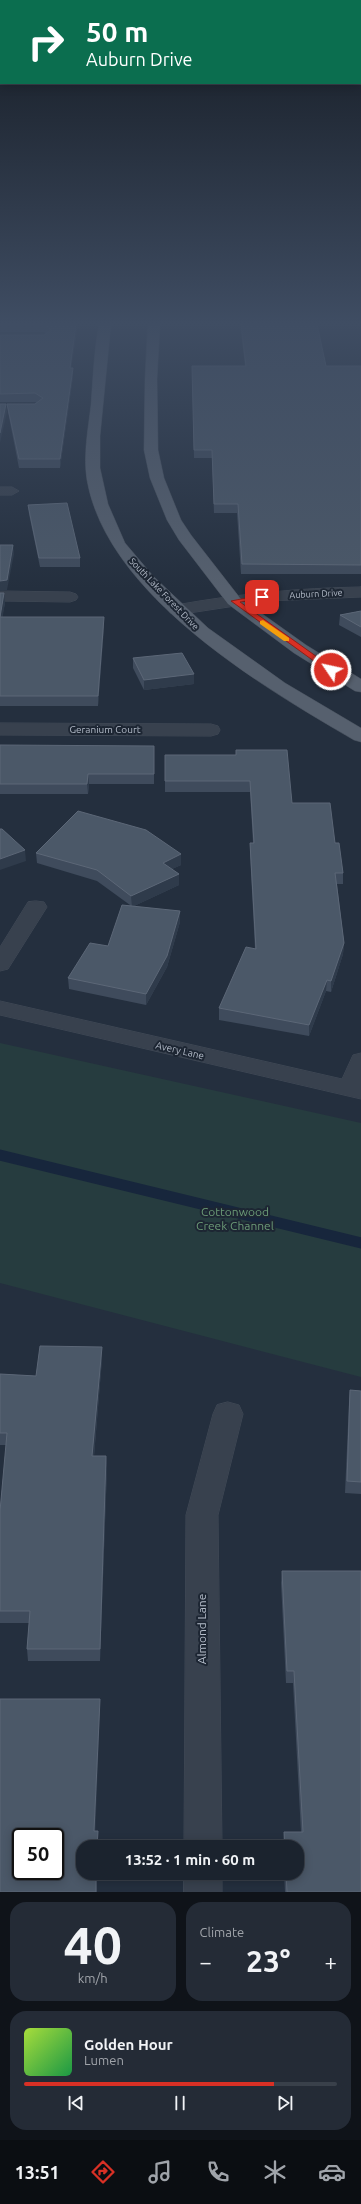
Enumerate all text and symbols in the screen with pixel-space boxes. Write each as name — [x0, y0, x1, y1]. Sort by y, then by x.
icon: right — [20, 16, 72, 68]
text: 50 m — [86, 16, 148, 47]
text: Auburn Drive — [86, 49, 193, 69]
street label: South Lake Forest Drive — [127, 556, 201, 632]
pin — [245, 580, 279, 614]
icon: arrive — [251, 586, 273, 608]
street label: Auburn Drive — [289, 588, 343, 600]
position arrow — [310, 649, 352, 691]
street label: Geranium Court — [69, 724, 141, 735]
street label: Avery Lane — [155, 1040, 205, 1061]
park label: Cottonwood Creek Channel — [196, 1205, 274, 1232]
street label: Almond Lane — [195, 1594, 208, 1664]
speed limit sign: 50 — [12, 1828, 64, 1880]
text: 13:52 · 1 min · 60 m — [125, 1851, 255, 1868]
text: 40 — [63, 1916, 122, 1974]
text: Climate — [200, 1925, 244, 1939]
text: 23° — [246, 1944, 290, 1978]
text: − — [200, 1949, 212, 1974]
text: + — [325, 1949, 337, 1974]
text: km/h — [78, 1971, 108, 1985]
text: Golden Hour — [84, 2036, 173, 2053]
text: Lumen — [84, 2053, 124, 2067]
icon: previous — [65, 2092, 87, 2114]
icon: pause — [169, 2092, 191, 2114]
icon: next — [274, 2092, 296, 2114]
icon: directions — [89, 2158, 117, 2186]
icon: music — [146, 2158, 174, 2186]
icon: phone — [204, 2158, 232, 2186]
icon: climate — [261, 2158, 289, 2186]
icon: car — [318, 2158, 346, 2186]
text: 13:51 — [15, 2162, 60, 2182]

